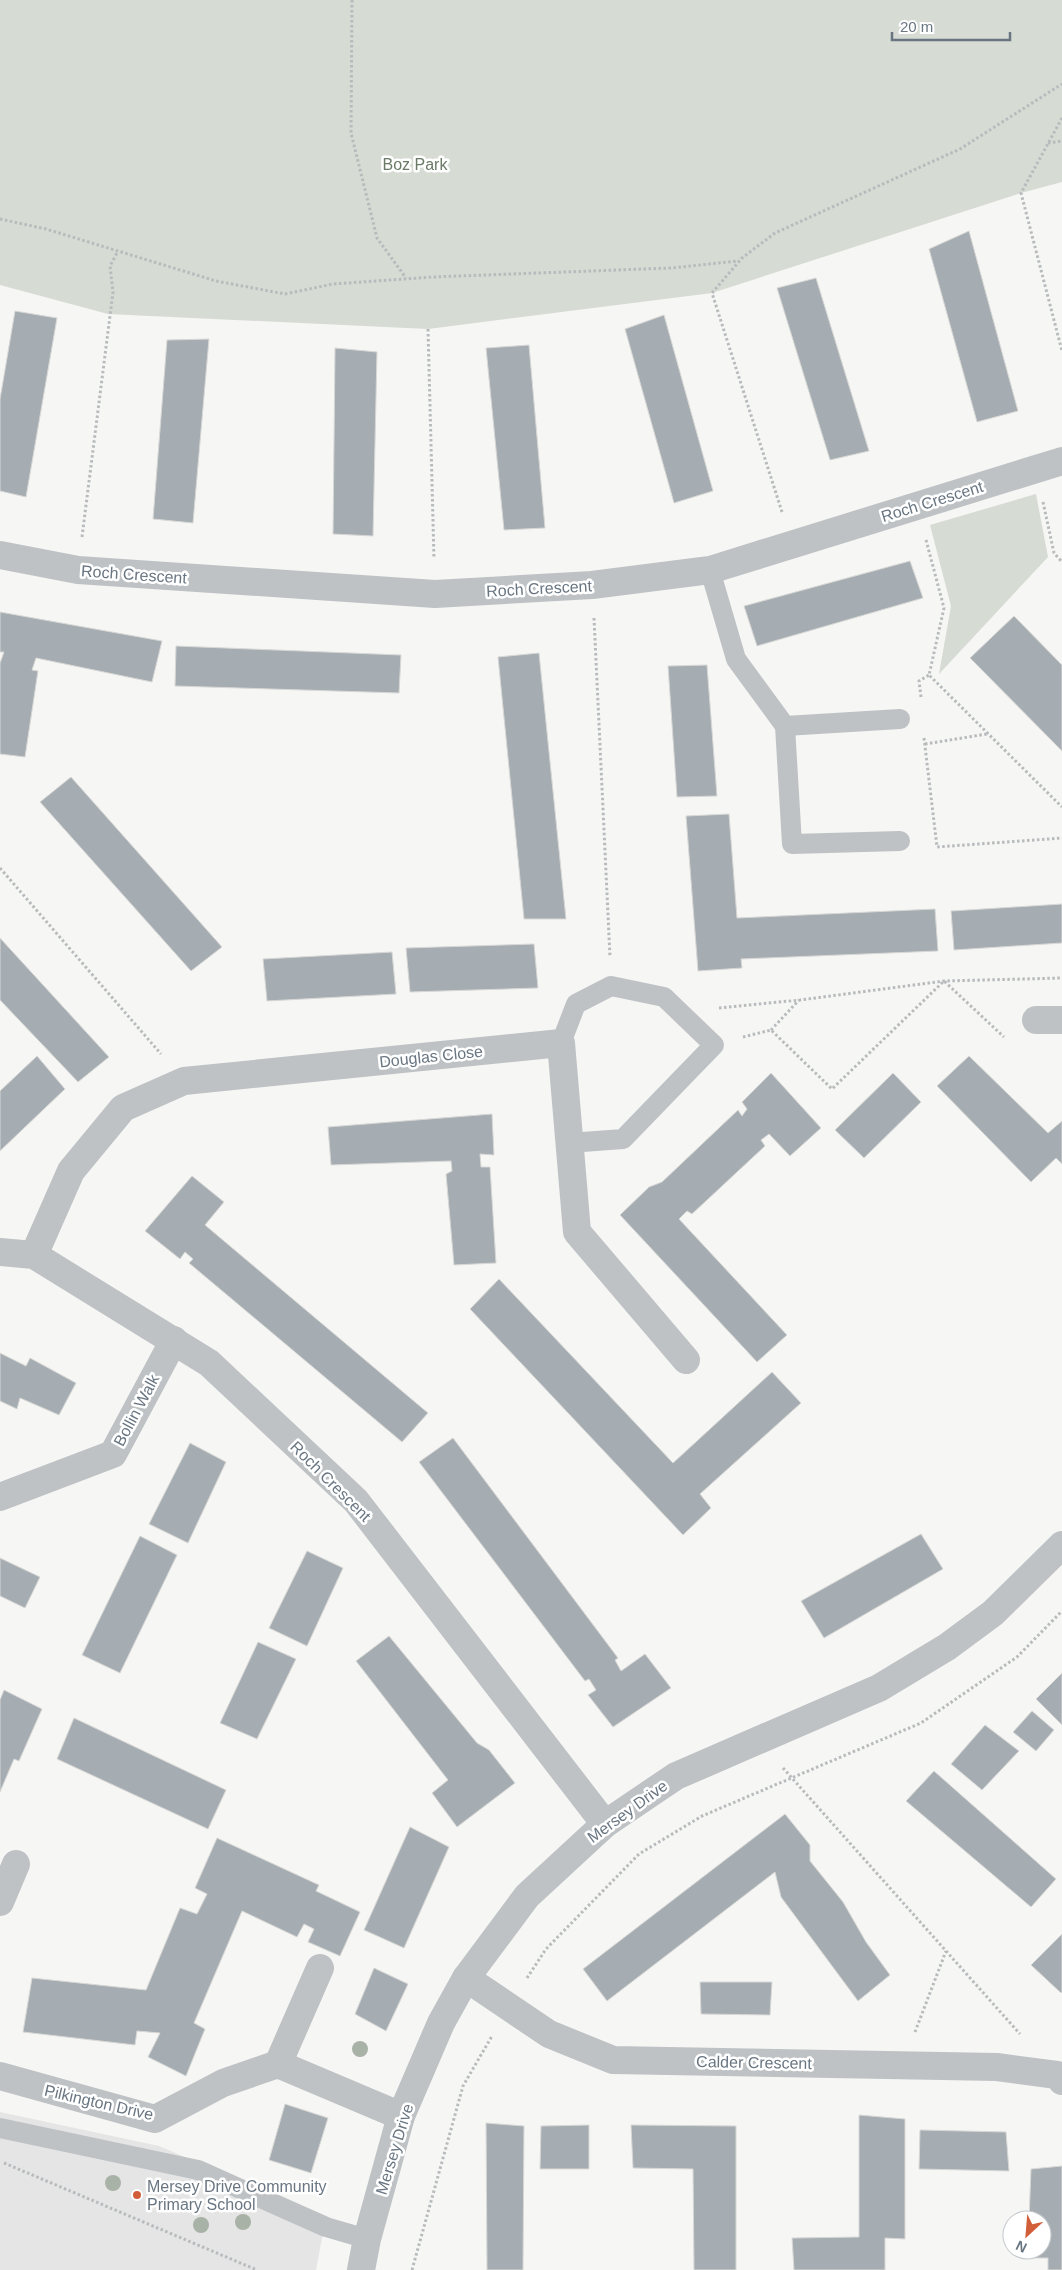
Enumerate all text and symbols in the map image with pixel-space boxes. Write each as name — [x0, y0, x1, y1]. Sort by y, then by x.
scale bar — [892, 10, 1010, 42]
text: 20 m — [900, 18, 933, 35]
park label: Boz Park — [383, 156, 448, 173]
street label: Roch Crescent — [879, 478, 986, 525]
street label: Roch Crescent — [81, 562, 188, 587]
street label: Roch Crescent — [486, 577, 593, 600]
street label: Douglas Close — [378, 1043, 484, 1070]
street label: Bollin Walk — [110, 1371, 163, 1449]
street label: Roch Crescent — [287, 1438, 374, 1525]
street label: Mersey Drive — [584, 1777, 670, 1846]
street label: Calder Crescent — [696, 2053, 812, 2072]
street label: Pilkington Drive — [43, 2082, 155, 2123]
street label: Mersey Drive — [373, 2102, 416, 2197]
place label: Mersey Drive Community Primary School — [147, 2178, 327, 2213]
marker: Mersey Drive Community Primary School — [131, 2189, 143, 2201]
north arrow — [1002, 2210, 1052, 2260]
text: N — [1013, 2237, 1029, 2256]

